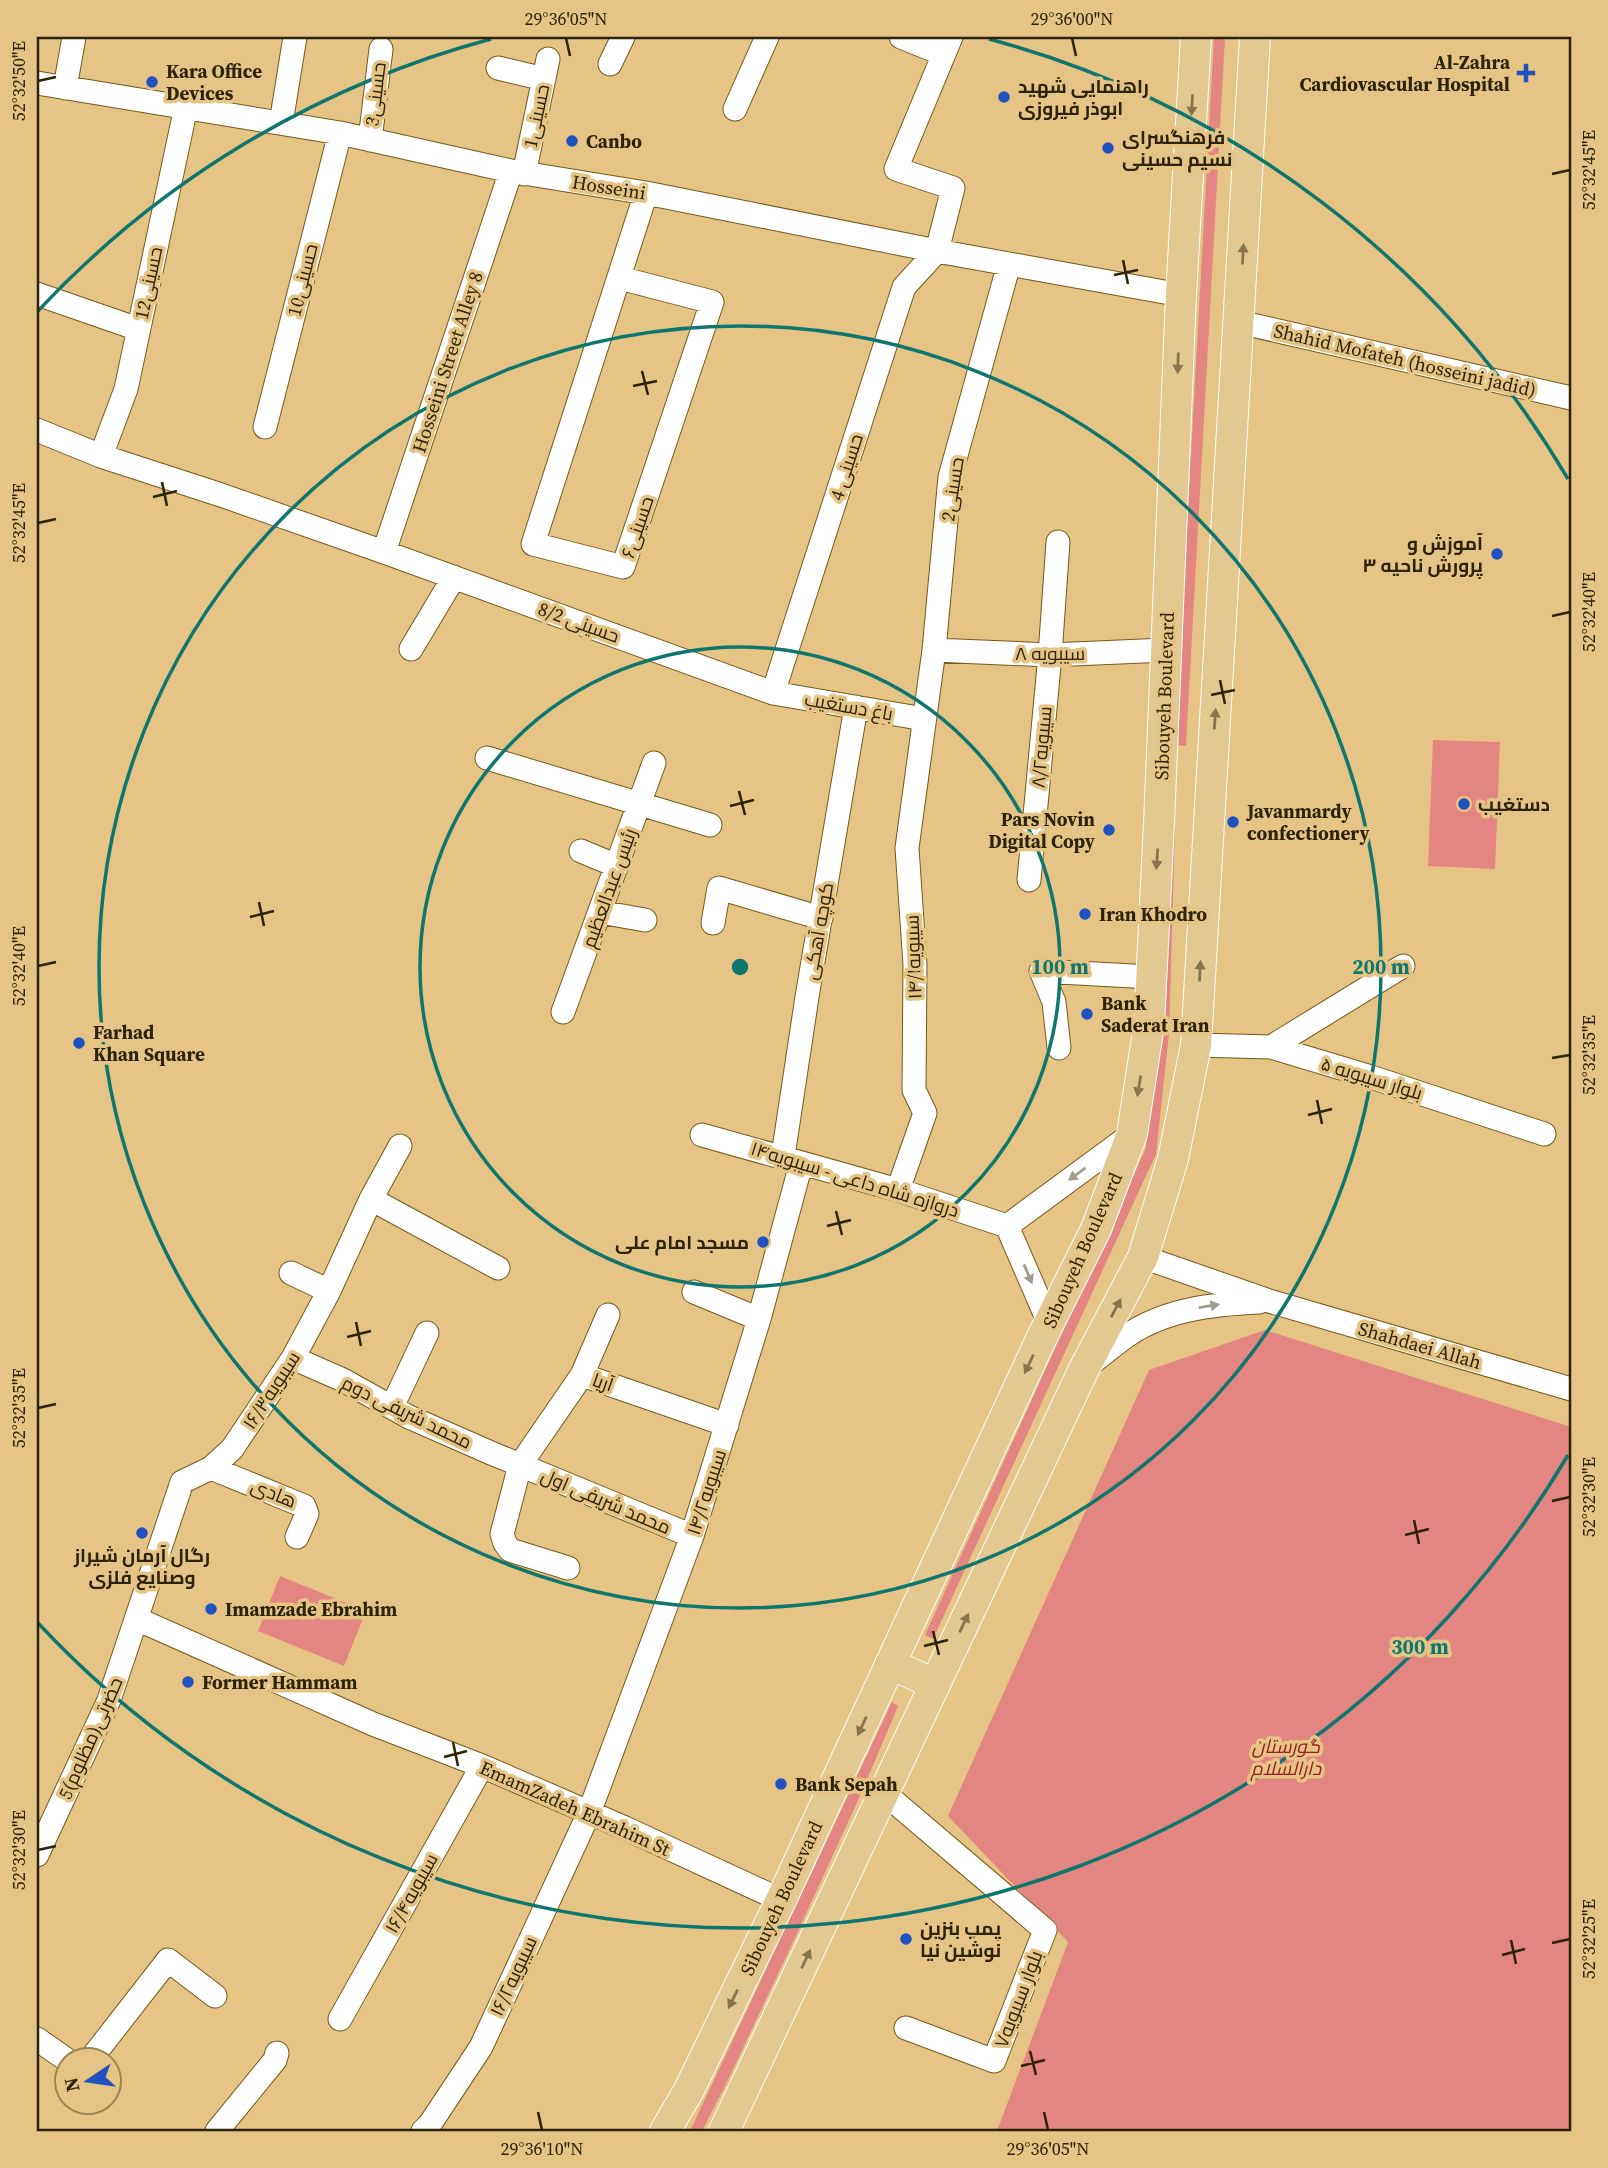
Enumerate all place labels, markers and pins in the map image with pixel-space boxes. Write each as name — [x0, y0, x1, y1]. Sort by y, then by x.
place label: Al-Zahra Cardiovascular Hospital — [1300, 49, 1511, 97]
place label: Kara Office Devices — [166, 58, 262, 106]
marker: Al-Zahra Cardiovascular Hospital — [1516, 63, 1536, 83]
place label: راهنمایی شهید ابوذر فیروزی — [1018, 73, 1149, 121]
marker: Kara Office Devices — [144, 74, 160, 90]
marker: راهنمایی شهید ابوذر فیروزی — [996, 89, 1012, 105]
place label: فرهنگسرای نسیم حسینی — [1122, 124, 1232, 173]
place label: Canbo — [586, 128, 642, 154]
marker: Canbo — [564, 133, 580, 149]
marker: فرهنگسرای نسیم حسینی — [1100, 140, 1116, 156]
place label: آموزش و پرورش ناحیه ۳ — [1362, 530, 1483, 579]
marker: آموزش و پرورش ناحیه ۳ — [1489, 546, 1505, 562]
place label: دستغیب — [1478, 791, 1550, 817]
marker: دستغیب — [1456, 796, 1472, 812]
place label: Javanmardy confectionery — [1246, 798, 1371, 846]
place label: Pars Novin Digital Copy — [988, 806, 1096, 854]
marker: Javanmardy confectionery — [1225, 814, 1241, 830]
marker: Pars Novin Digital Copy — [1101, 822, 1117, 838]
place label: Iran Khodro — [1099, 901, 1207, 927]
marker: Iran Khodro — [1077, 906, 1093, 922]
centre of rings — [728, 955, 752, 979]
place label: Bank Saderat Iran — [1101, 990, 1210, 1038]
marker: Bank Saderat Iran — [1079, 1006, 1095, 1022]
place label: Farhad Khan Square — [93, 1019, 205, 1067]
marker: Farhad Khan Square — [71, 1035, 87, 1051]
place label: مسجد امام علی — [615, 1229, 749, 1256]
marker: مسجد امام علی — [755, 1234, 771, 1250]
marker: رگال آرمان شیراز وصنایع فلزی — [134, 1525, 150, 1541]
place label: رگال آرمان شیراز وصنایع فلزی — [73, 1542, 210, 1591]
place label: Imamzade Ebrahim — [225, 1596, 397, 1622]
marker: Imamzade Ebrahim — [203, 1601, 219, 1617]
place label: Former Hammam — [202, 1669, 357, 1695]
marker: Former Hammam — [180, 1674, 196, 1690]
place label: Bank Sepah — [795, 1771, 898, 1797]
marker: Bank Sepah — [773, 1776, 789, 1792]
place label: پمپ بنزین نوشین نیا — [920, 1915, 1001, 1963]
marker: پمپ بنزین نوشین نیا — [898, 1931, 914, 1947]

